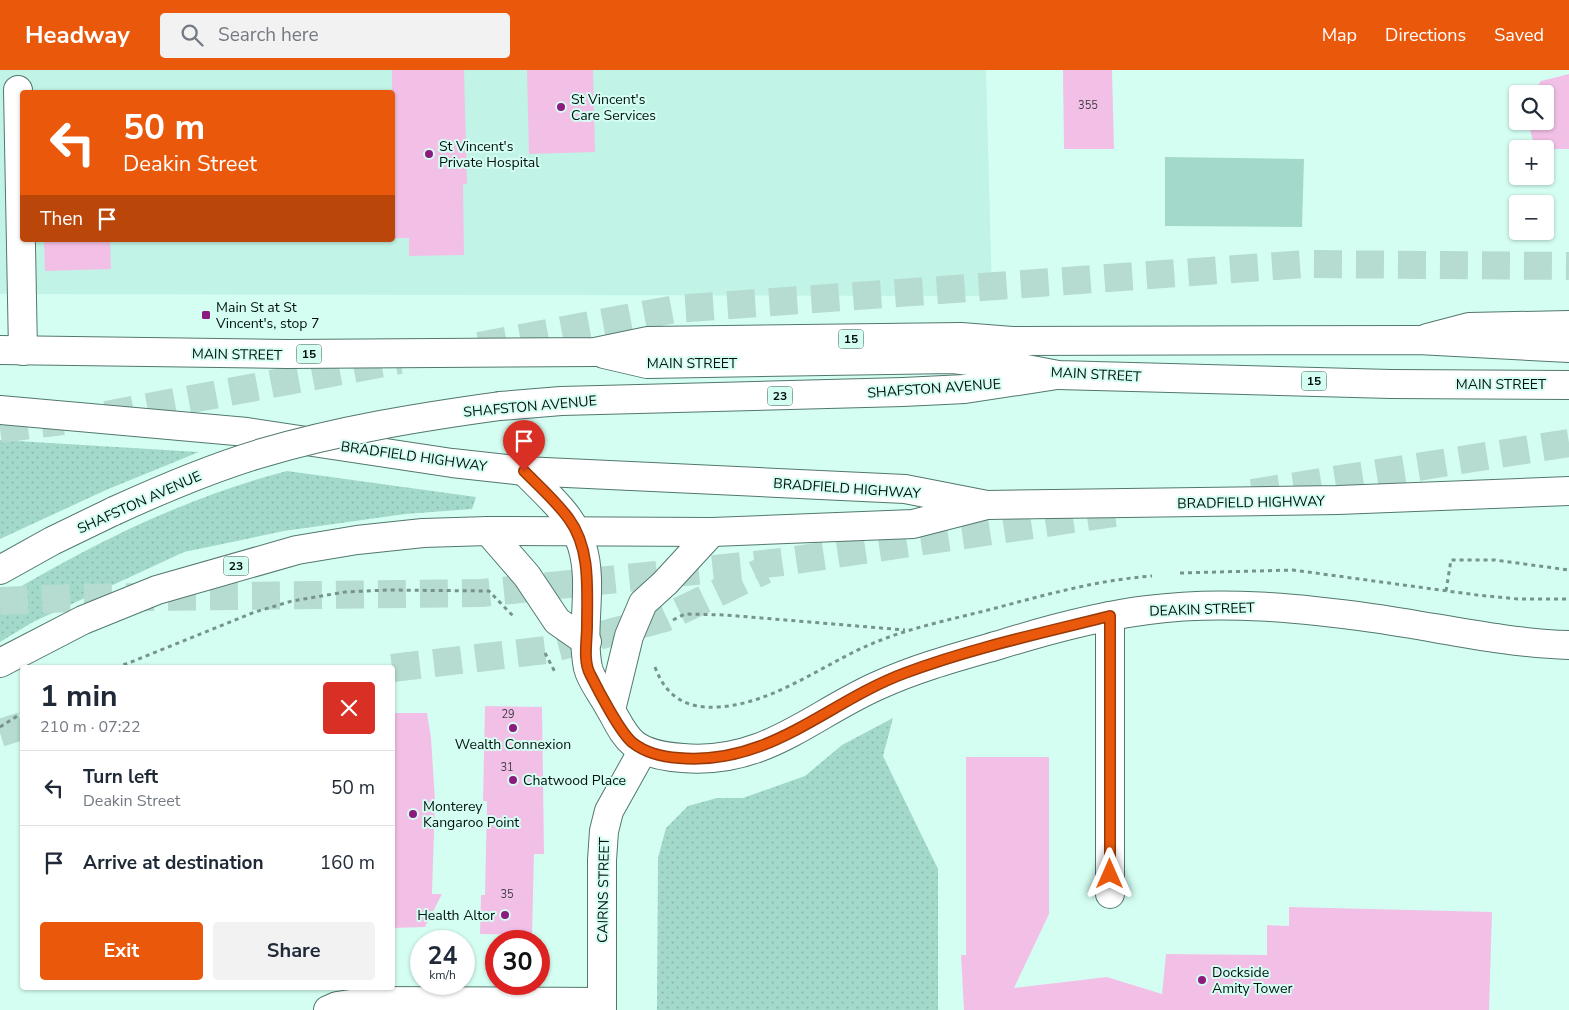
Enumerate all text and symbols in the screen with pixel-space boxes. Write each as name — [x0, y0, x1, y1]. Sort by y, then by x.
search box — [160, 13, 510, 58]
text: Headway — [25, 19, 130, 51]
icon: search — [178, 21, 206, 49]
text: Search here — [218, 22, 319, 48]
text: Map — [1322, 23, 1357, 47]
text: Directions — [1385, 23, 1466, 47]
text: Saved — [1494, 23, 1544, 47]
map controls — [1509, 85, 1554, 240]
button: search — [1509, 85, 1554, 130]
place label: St Vincent's Care Services — [571, 90, 656, 125]
house number: 355 — [1078, 98, 1098, 113]
marker: St Vincent's Care Services — [555, 101, 567, 113]
text: 50 m — [123, 104, 205, 151]
icon: left — [40, 110, 105, 175]
place label: St Vincent's Private Hospital — [439, 137, 540, 172]
button: + — [1509, 140, 1554, 185]
marker: St Vincent's Private Hospital — [423, 148, 435, 160]
text: Deakin Street — [123, 149, 257, 179]
button: − — [1509, 195, 1554, 240]
icon: arrive — [93, 205, 121, 233]
text: Then — [40, 206, 83, 232]
place label: Main St at St Vincent's, stop 7 — [215, 298, 319, 333]
marker: Main St at St Vincent's, stop 7 — [200, 309, 212, 321]
road number: 15 — [838, 330, 864, 348]
street label: MAIN STREET — [192, 344, 283, 365]
road number: 15 — [296, 344, 322, 364]
street label: MAIN STREET — [647, 354, 738, 373]
street label: MAIN STREET — [1050, 363, 1142, 386]
road number: 15 — [1302, 372, 1326, 391]
street label: SHAFSTON AVENUE — [867, 374, 1001, 403]
street label: MAIN STREET — [1456, 375, 1547, 394]
road number: 23 — [768, 386, 792, 406]
street label: SHAFSTON AVENUE — [463, 391, 597, 422]
pin — [503, 420, 545, 471]
icon: arrive — [510, 427, 538, 455]
street label: BRADFIELD HIGHWAY — [340, 437, 489, 476]
street label: SHAFSTON AVENUE — [74, 467, 204, 538]
street label: BRADFIELD HIGHWAY — [773, 474, 922, 503]
street label: BRADFIELD HIGHWAY — [1177, 492, 1326, 513]
road number: 23 — [224, 556, 248, 576]
street label: DEAKIN STREET — [1149, 598, 1256, 621]
text: 1 min — [40, 676, 118, 717]
button: close — [323, 682, 375, 734]
house number: 29 — [501, 707, 515, 722]
text: 210 m · 07:22 — [40, 716, 141, 738]
marker: Wealth Connexion — [507, 722, 519, 734]
place label: Wealth Connexion — [455, 735, 571, 754]
house number: 31 — [500, 760, 514, 775]
text: Turn left — [83, 764, 158, 790]
place label: Chatwood Place — [523, 771, 626, 790]
icon: left — [40, 774, 68, 802]
marker: Chatwood Place — [507, 774, 519, 786]
text: 50 m — [331, 775, 375, 801]
text: Deakin Street — [83, 790, 180, 812]
place label: Monterey Kangaroo Point — [423, 797, 519, 832]
marker: Monterey Kangaroo Point — [407, 808, 419, 820]
street label: CAIRNS STREET — [593, 836, 614, 943]
position arrow — [1083, 847, 1135, 899]
icon: arrive — [40, 849, 68, 877]
text: Arrive at destination — [83, 850, 264, 876]
text: 160 m — [320, 850, 375, 876]
house number: 35 — [500, 887, 514, 902]
place label: Health Altor — [417, 906, 495, 925]
marker: Health Altor — [499, 909, 511, 921]
button: Exit — [40, 922, 203, 980]
button: Share — [213, 922, 375, 980]
speed limit sign: 30 — [485, 930, 550, 995]
text: 24 — [427, 939, 458, 973]
place label: Dockside Amity Tower — [1212, 963, 1292, 998]
text: km/h — [429, 967, 456, 983]
marker: Dockside Amity Tower — [1196, 974, 1208, 986]

